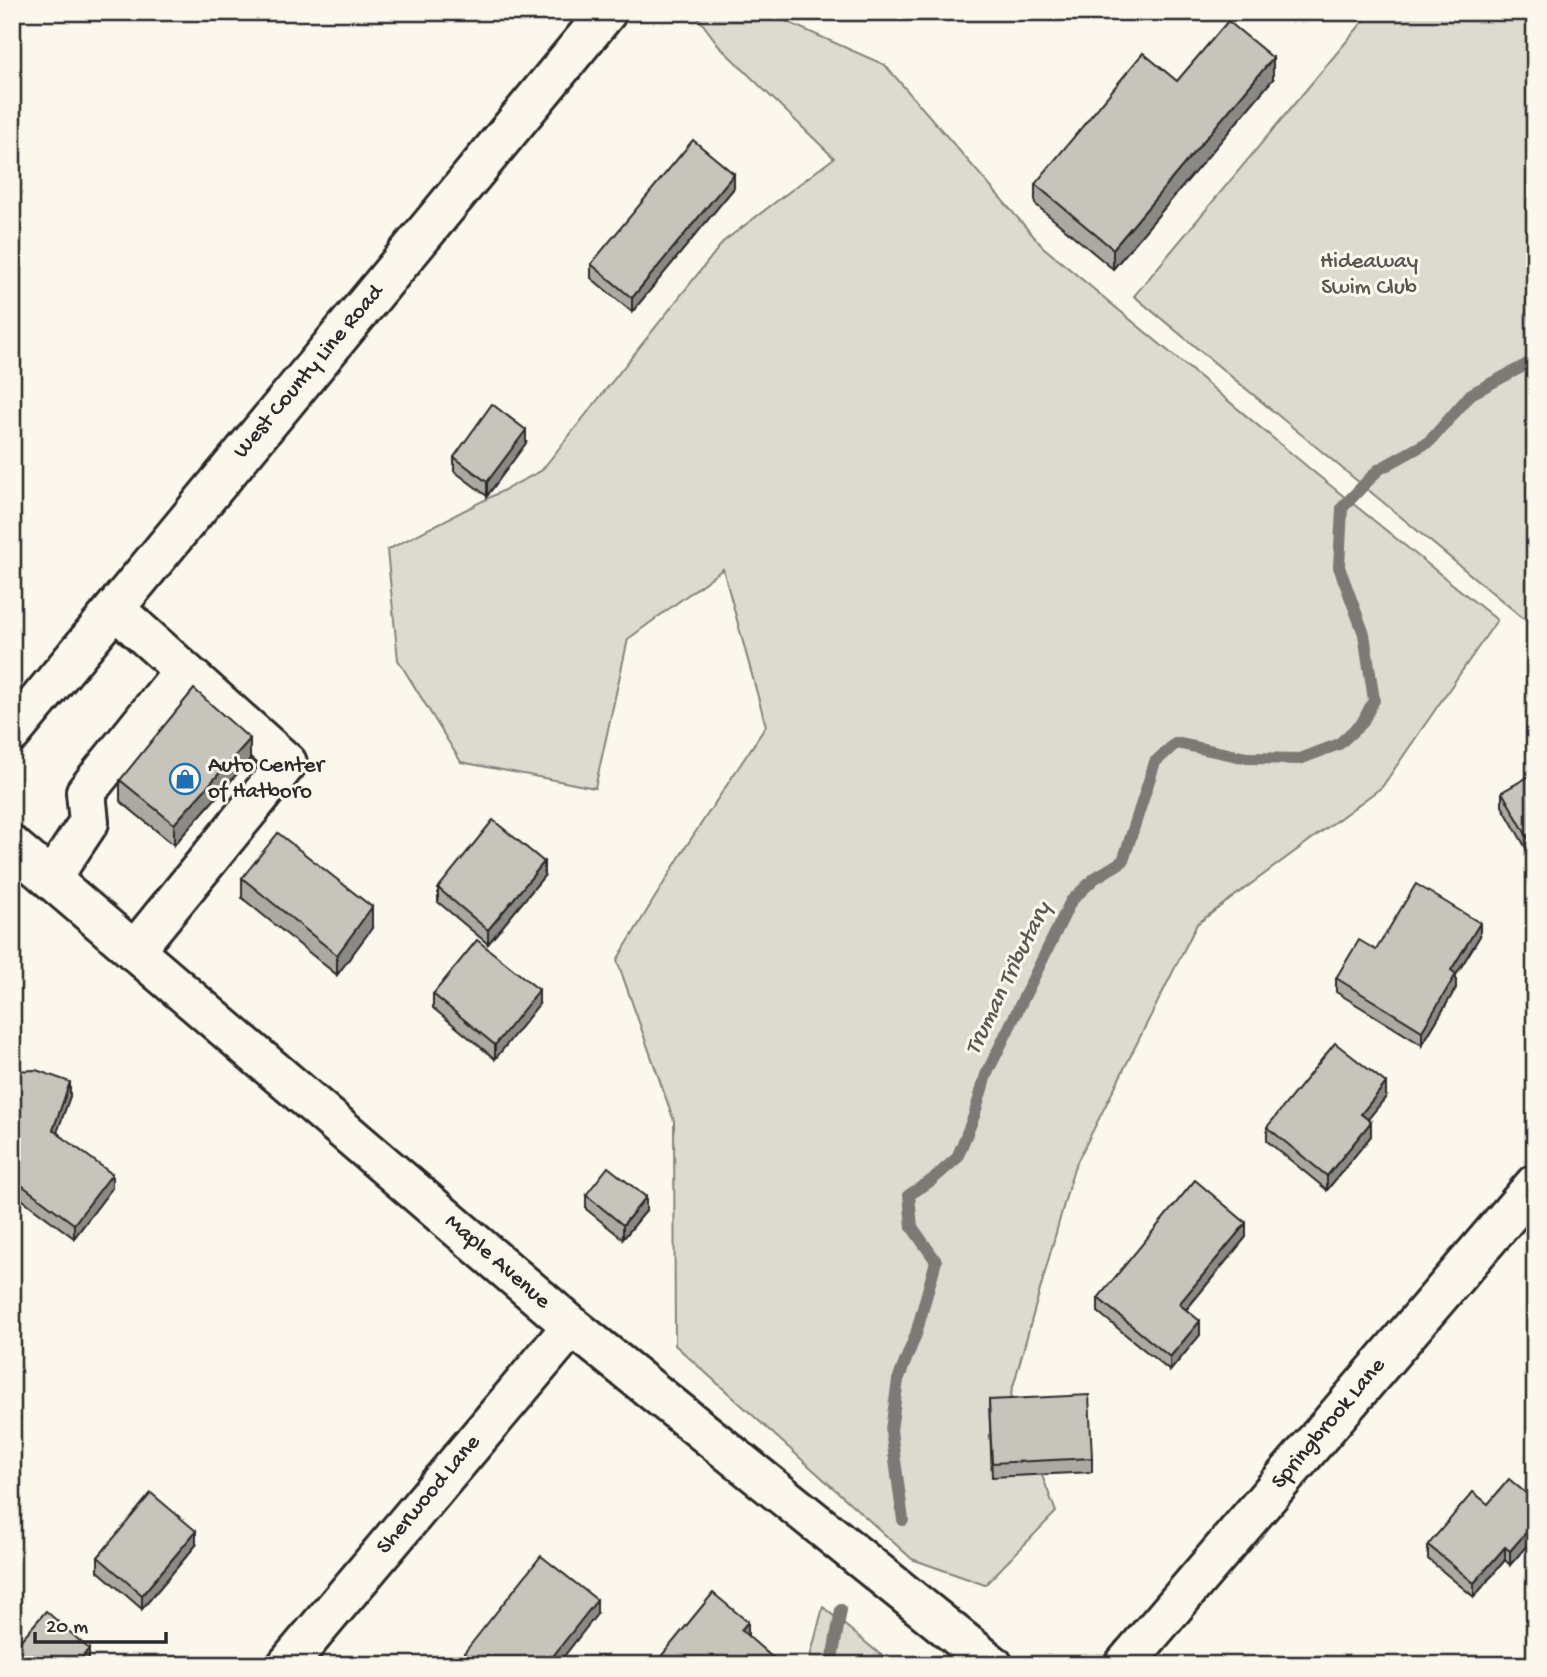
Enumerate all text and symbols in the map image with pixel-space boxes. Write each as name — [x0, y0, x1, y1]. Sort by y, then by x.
park label: Hideaway Swim Club — [1320, 249, 1418, 302]
street label: West County Line Road — [228, 278, 391, 465]
place label: Auto Center of Hatboro — [208, 753, 326, 806]
shop icon: Auto Center of Hatboro — [168, 762, 202, 796]
water label: Truman Tributary — [959, 896, 1060, 1060]
street label: Maple Avenue — [438, 1209, 556, 1316]
street label: Springbrook Lane — [1266, 1352, 1392, 1495]
street label: Sherwood Lane — [371, 1429, 488, 1560]
scale bar — [35, 1600, 166, 1644]
text: 20 m — [46, 1616, 88, 1641]

